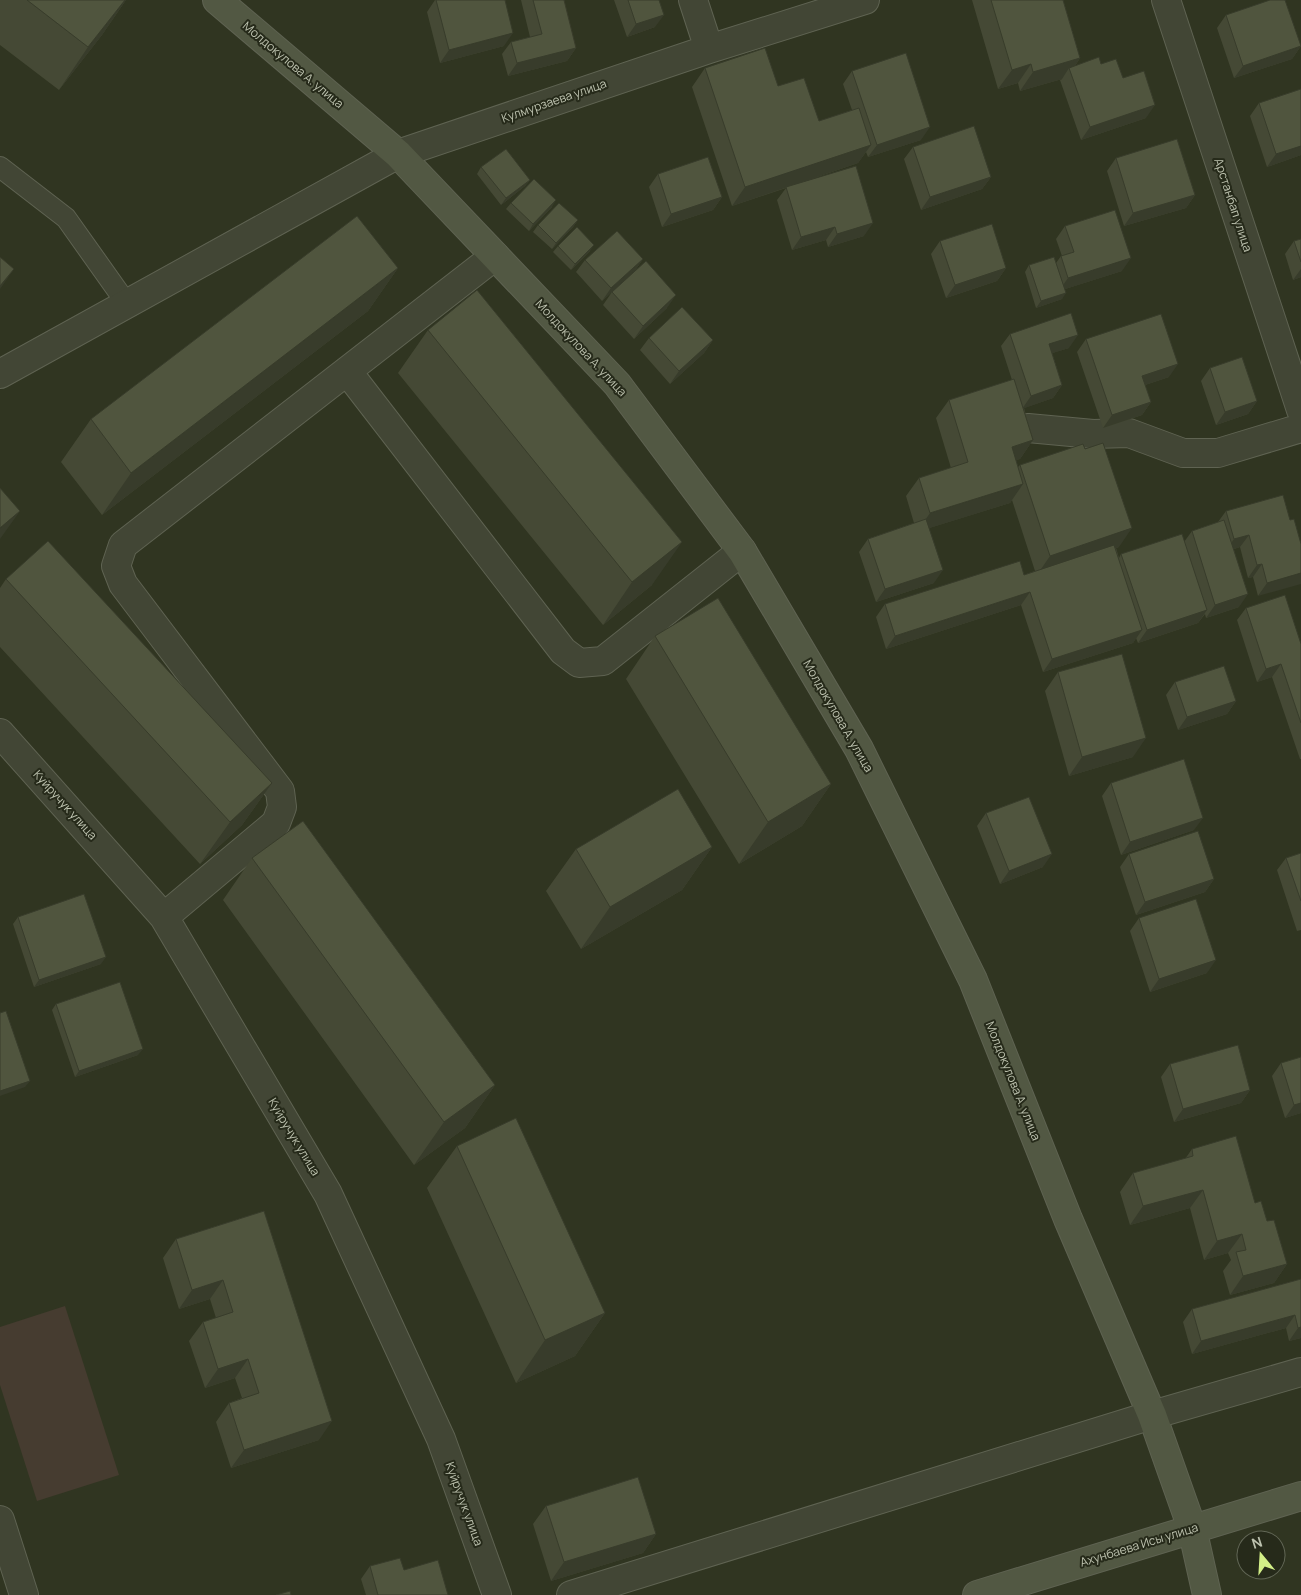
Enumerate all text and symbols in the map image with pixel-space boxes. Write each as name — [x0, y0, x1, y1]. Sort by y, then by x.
street label: Молдокулова А. улица — [239, 17, 347, 112]
street label: Кулмурзаева улица — [499, 75, 609, 127]
street label: Арстанбап улица — [1210, 156, 1257, 254]
street label: Молдокулова А. улица — [532, 295, 631, 400]
street label: Молдокулова А. улица — [799, 657, 878, 775]
street label: Куйручук улица — [30, 766, 101, 843]
street label: Молдокулова А. улица — [982, 1019, 1045, 1143]
street label: Куйручук улица — [264, 1095, 324, 1179]
street label: Куйручук улица — [441, 1460, 488, 1548]
street label: Ахунбаева Исы улица — [1078, 1518, 1200, 1571]
north arrow — [1236, 1530, 1286, 1580]
text: N — [1249, 1532, 1265, 1553]

